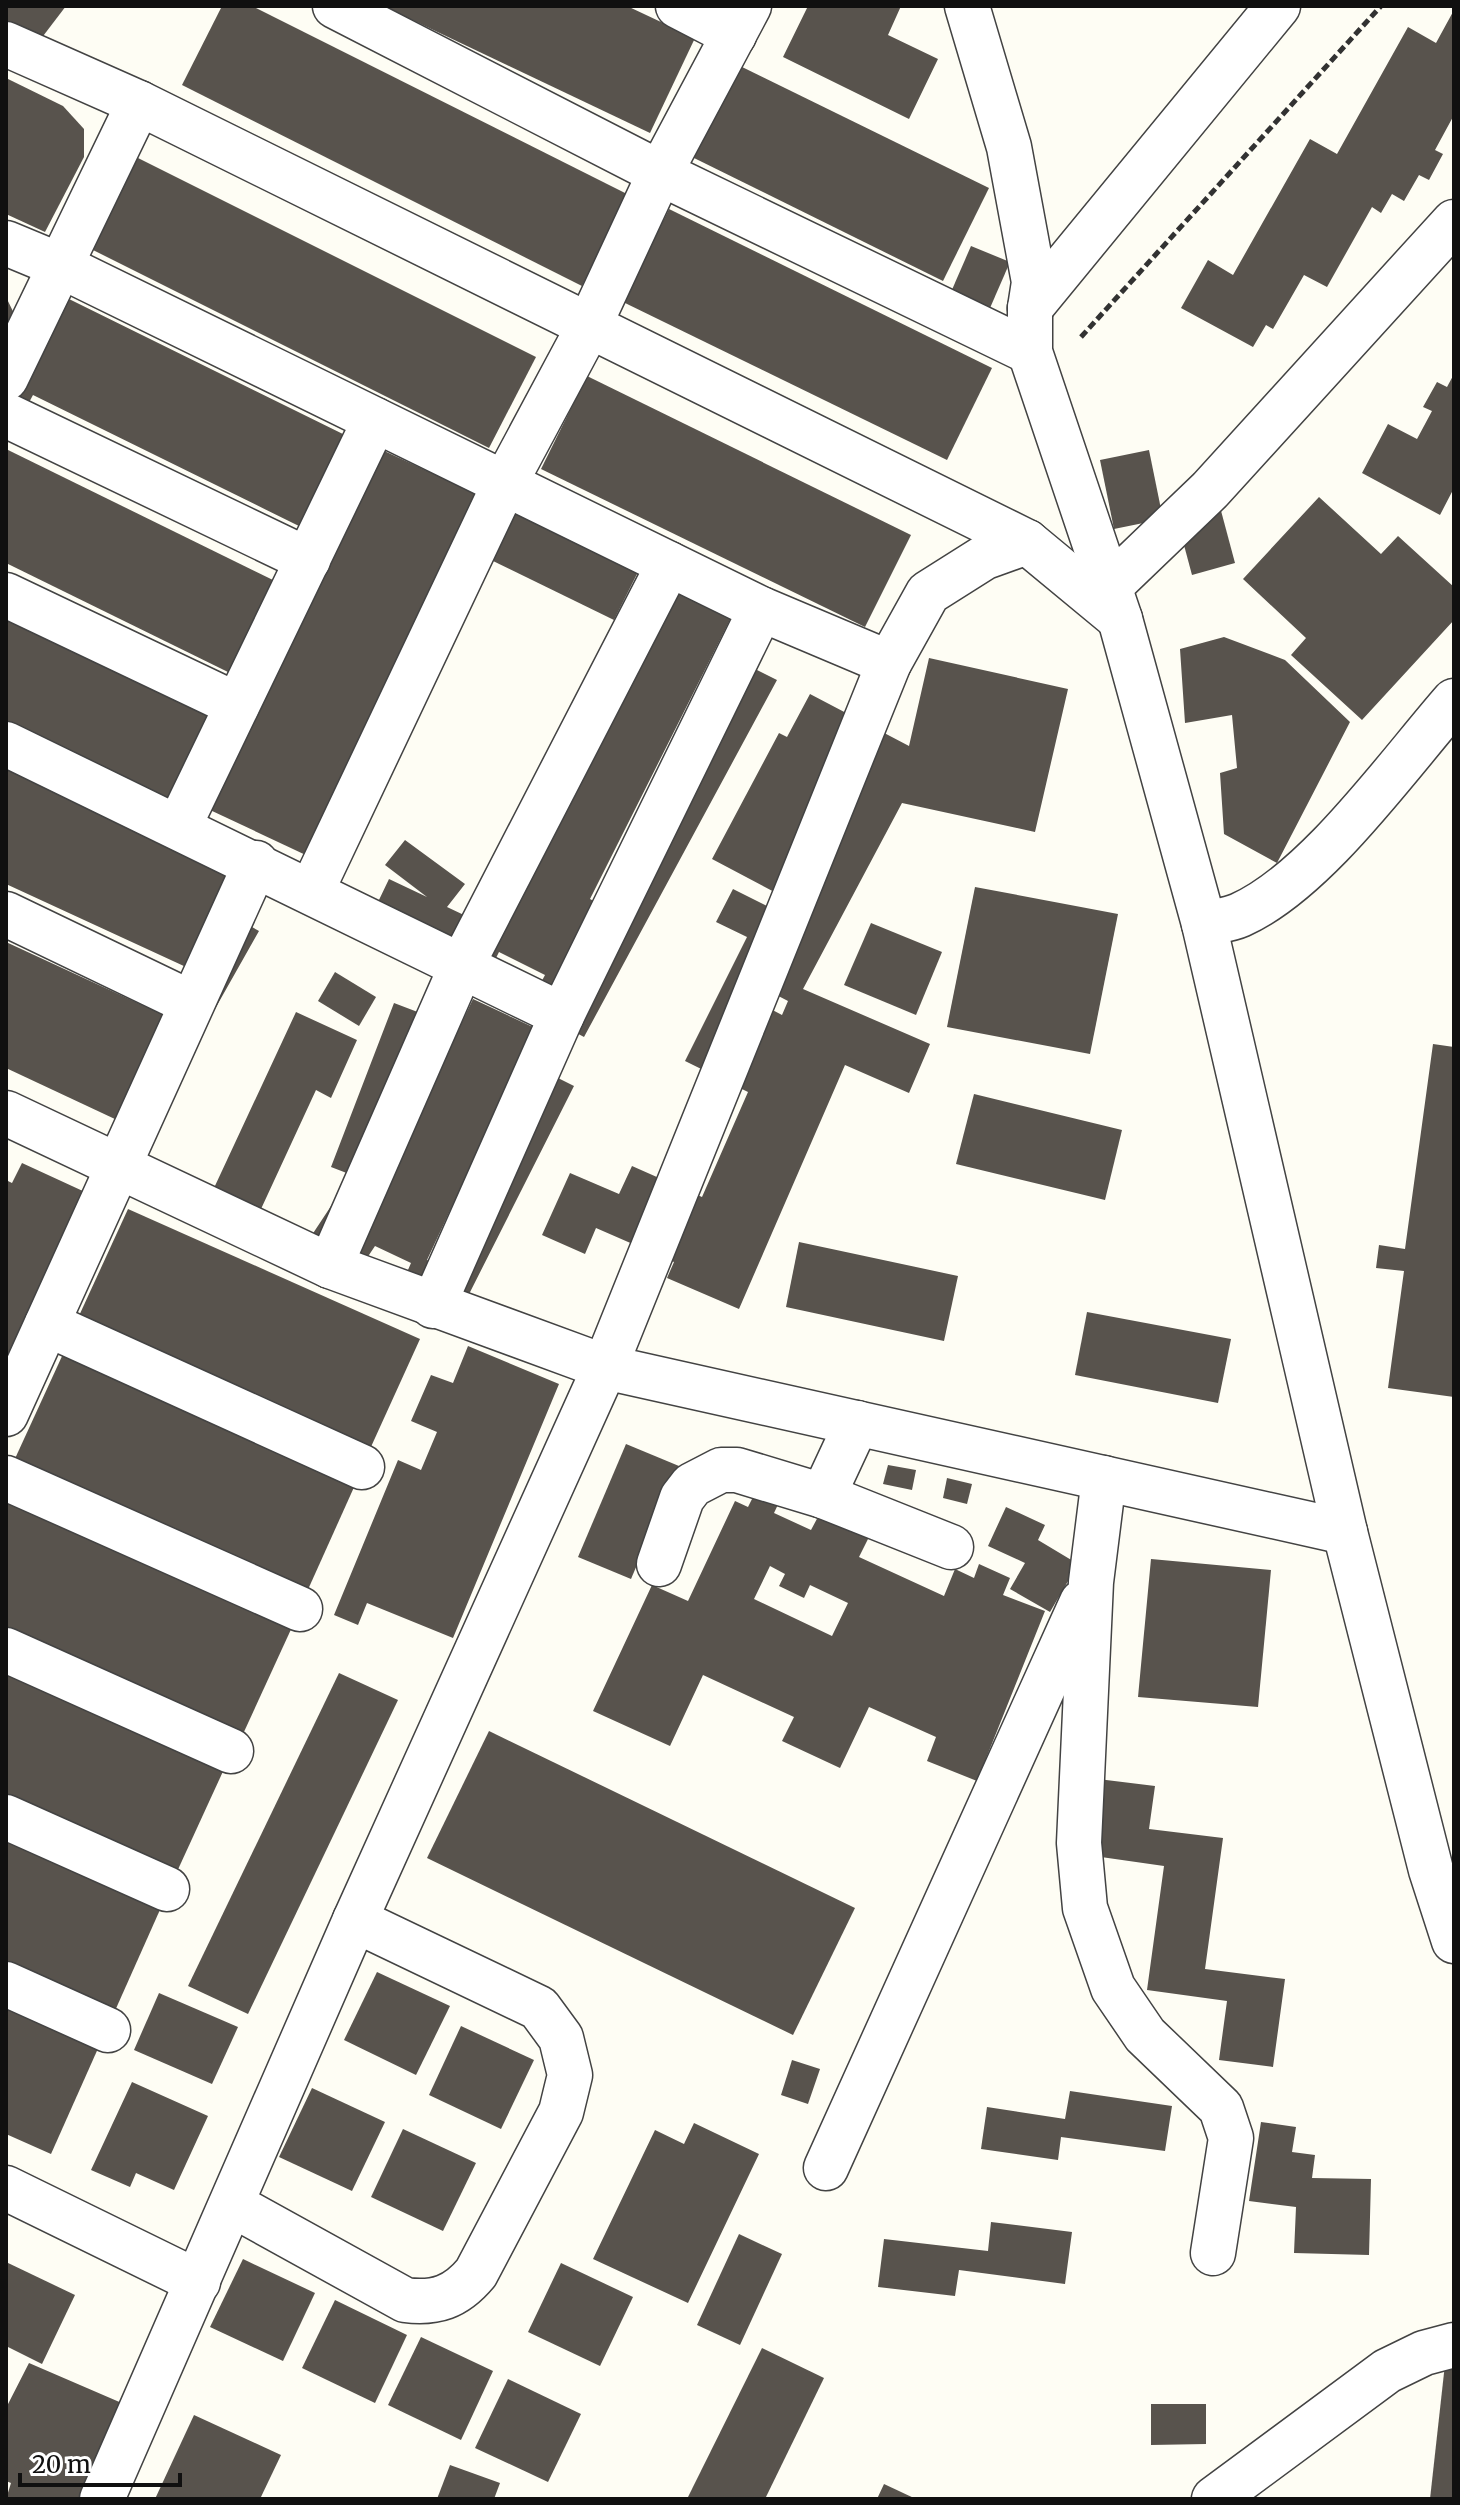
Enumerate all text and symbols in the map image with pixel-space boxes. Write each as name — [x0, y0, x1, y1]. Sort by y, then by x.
scale bar — [20, 2437, 180, 2487]
text: 20 m — [32, 2449, 91, 2480]

